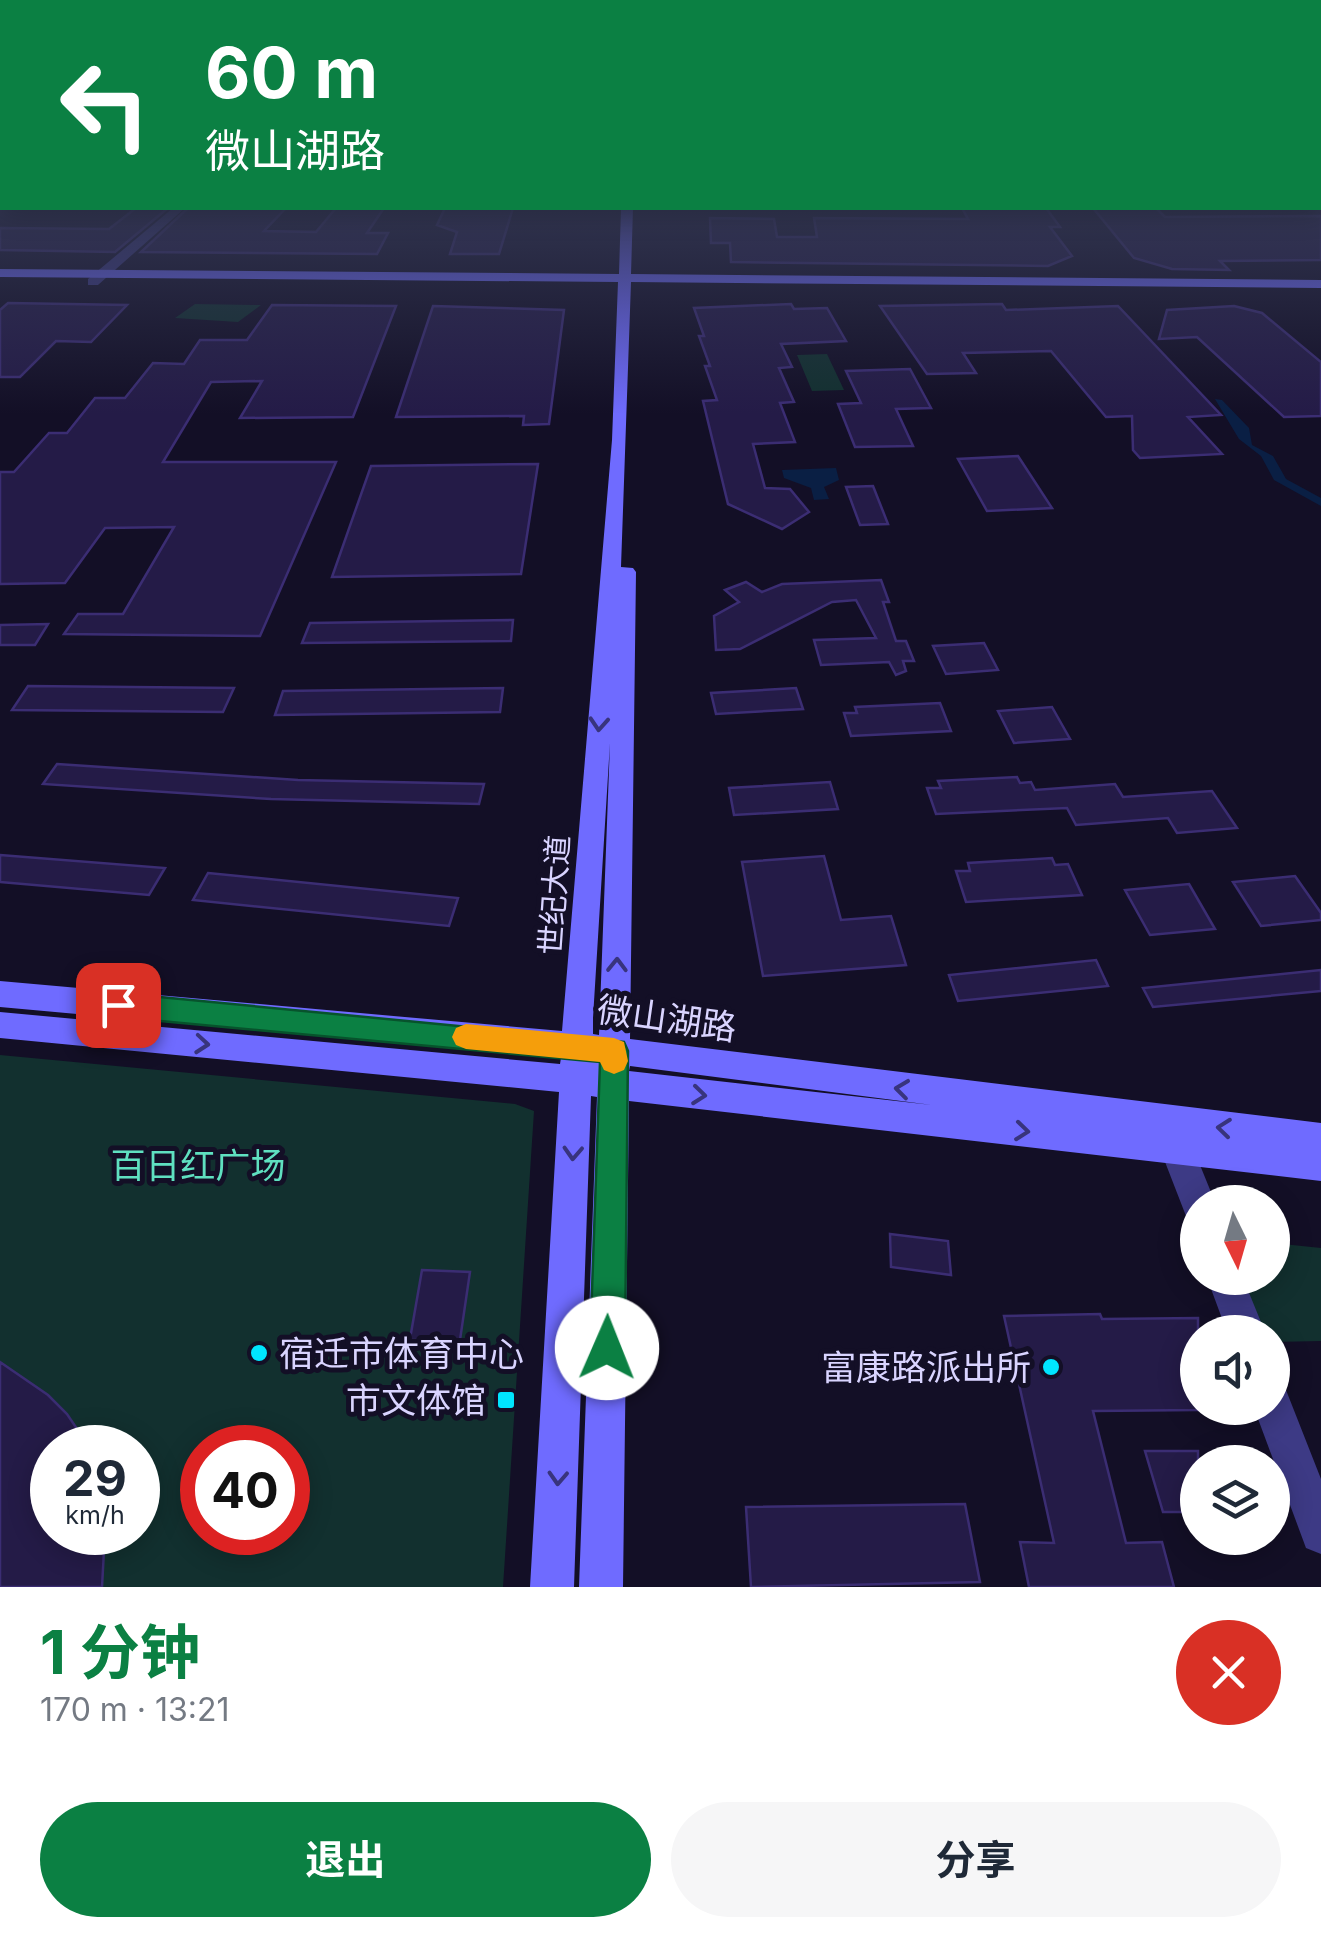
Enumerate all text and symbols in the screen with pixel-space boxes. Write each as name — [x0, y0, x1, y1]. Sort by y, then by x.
text: 60 m — [205, 30, 378, 115]
icon: left — [40, 40, 170, 170]
text: 微山湖路 — [205, 123, 385, 178]
one-way arrow — [589, 717, 610, 733]
street label: 世纪大道 — [532, 834, 576, 956]
one-way arrow — [606, 956, 627, 972]
pin — [76, 963, 161, 1048]
icon: arrive — [91, 978, 146, 1033]
street label: 微山湖路 — [595, 987, 739, 1049]
one-way arrow — [194, 1033, 210, 1054]
one-way arrow — [893, 1079, 909, 1100]
one-way arrow — [691, 1084, 707, 1105]
one-way arrow — [1216, 1118, 1232, 1139]
one-way arrow — [1014, 1120, 1030, 1141]
park label: 百日红广场 — [110, 1144, 286, 1186]
one-way arrow — [563, 1146, 584, 1162]
north arrow — [1180, 1185, 1290, 1295]
map controls — [1180, 1185, 1290, 1555]
position arrow — [555, 1296, 659, 1400]
button: sound — [1180, 1315, 1290, 1425]
place label: 宿迁市体育中心 — [279, 1332, 524, 1374]
marker: 宿迁市体育中心 — [248, 1342, 270, 1364]
place label: 富康路派出所 — [821, 1346, 1031, 1388]
marker: 富康路派出所 — [1040, 1356, 1062, 1378]
place label: 市文体馆 — [346, 1379, 486, 1421]
marker: 市文体馆 — [495, 1389, 517, 1411]
speed limit sign: 40 — [180, 1425, 310, 1555]
button: layers — [1180, 1445, 1290, 1555]
text: 29 — [63, 1448, 127, 1508]
one-way arrow — [548, 1470, 569, 1486]
text: km/h — [65, 1500, 125, 1530]
text: 1 分钟 — [40, 1616, 200, 1688]
button: close — [1176, 1620, 1281, 1725]
text: 170 m · 13:21 — [40, 1690, 230, 1729]
button: 退出 — [40, 1802, 651, 1917]
button: 分享 — [671, 1802, 1281, 1917]

